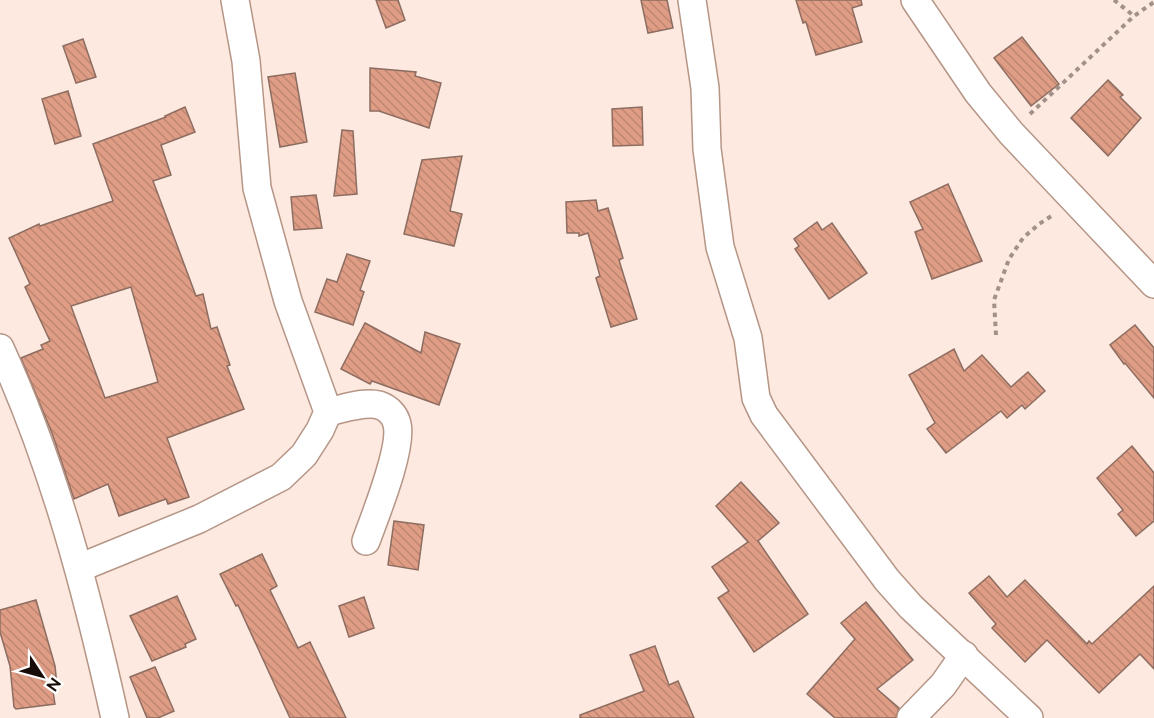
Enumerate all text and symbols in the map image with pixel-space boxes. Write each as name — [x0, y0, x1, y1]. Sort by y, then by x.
north arrow — [12, 646, 72, 706]
text: N — [42, 674, 65, 695]

